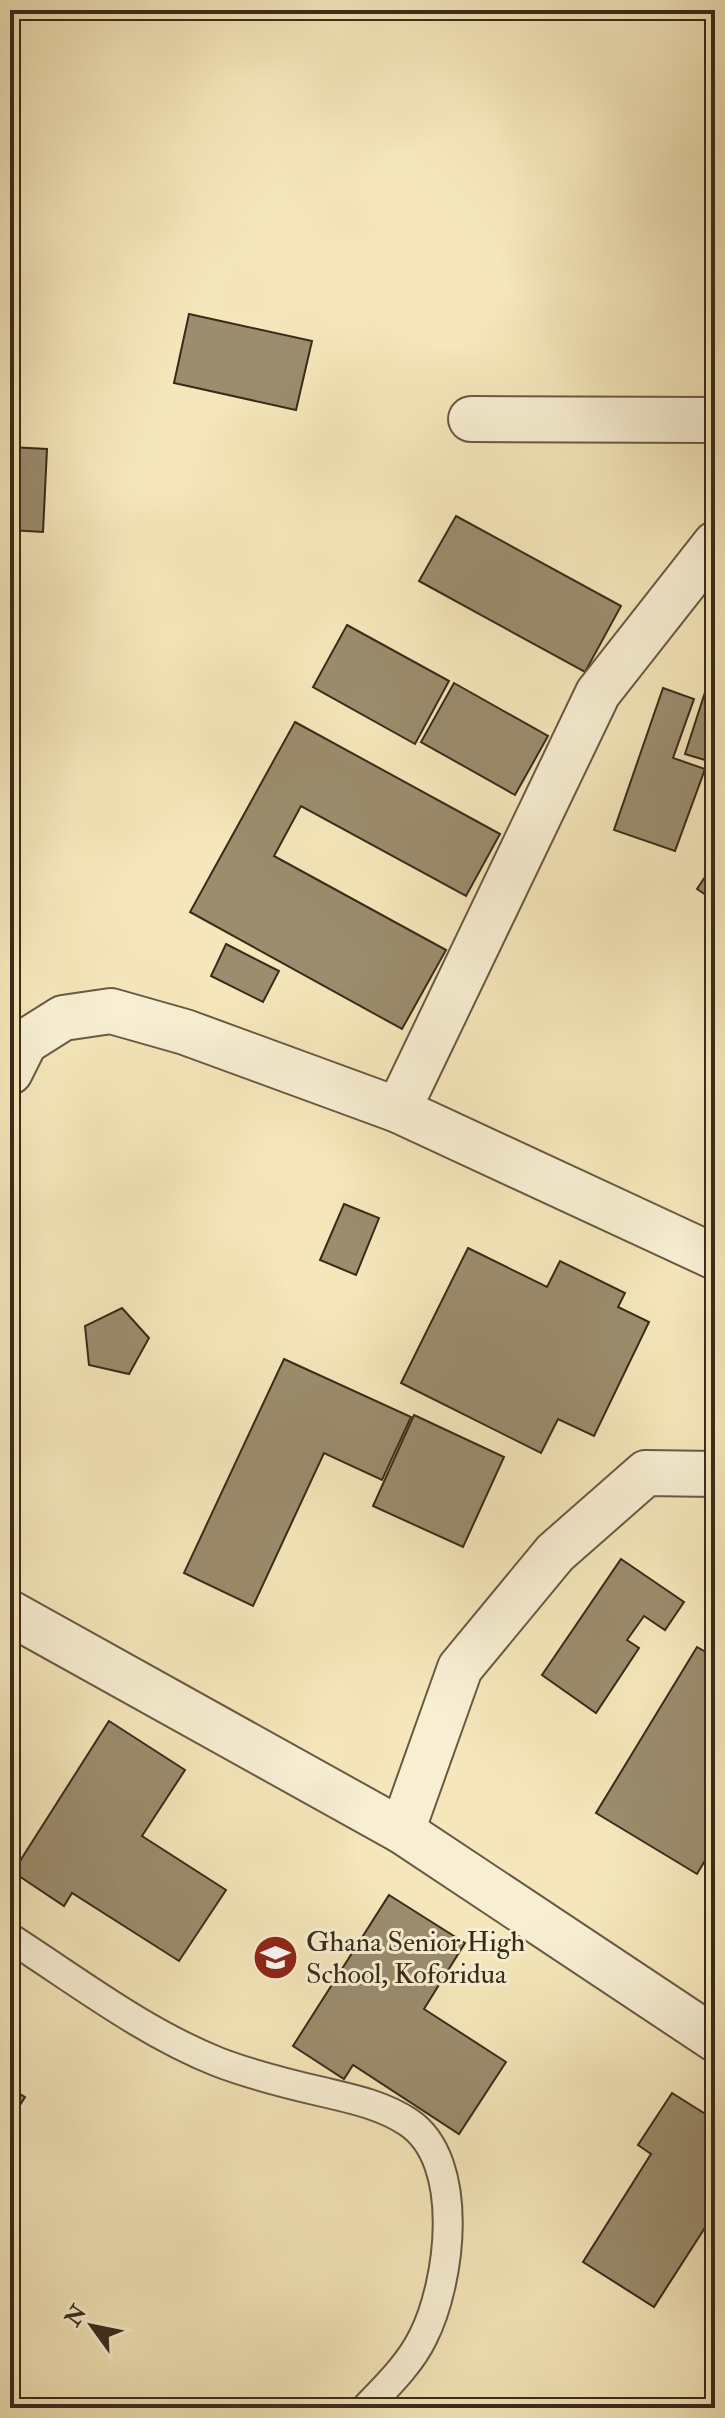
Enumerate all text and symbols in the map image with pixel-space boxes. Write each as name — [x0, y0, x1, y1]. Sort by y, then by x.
place label: Ghana Senior High School, Koforidua — [306, 1925, 526, 1992]
school or university icon: Ghana Senior High School, Koforidua — [251, 1933, 299, 1981]
north arrow — [52, 2286, 132, 2366]
text: N — [58, 2300, 93, 2332]

